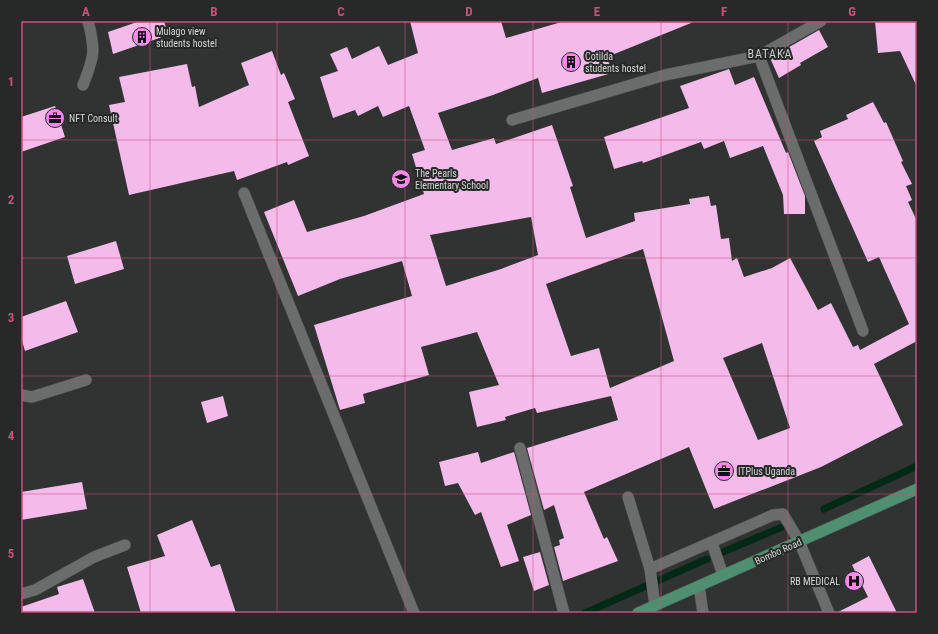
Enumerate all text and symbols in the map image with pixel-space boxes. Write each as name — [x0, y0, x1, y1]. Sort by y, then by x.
text: A — [82, 4, 90, 19]
text: B — [210, 4, 218, 19]
text: C — [337, 4, 345, 19]
text: D — [465, 4, 473, 19]
text: E — [594, 4, 601, 19]
text: F — [721, 4, 727, 19]
text: G — [848, 4, 856, 19]
building icon: Mulago view students hostel — [131, 26, 153, 48]
place label: Mulago view students hostel — [156, 26, 217, 49]
district label: BATAKA — [748, 47, 792, 61]
building icon: Cotilda students hostel — [560, 51, 582, 73]
place label: Cotilda students hostel — [585, 51, 646, 74]
text: 1 — [8, 74, 14, 89]
office icon: NFT Consult — [44, 107, 66, 129]
place label: NFT Consult — [69, 113, 118, 124]
school or university icon: The Pearls Elementary School — [390, 168, 412, 190]
place label: The Pearls Elementary School — [415, 168, 488, 191]
text: 2 — [8, 192, 15, 207]
text: 3 — [8, 310, 14, 325]
text: 4 — [8, 428, 15, 443]
office icon: ITPlus Uganda — [713, 460, 735, 482]
place label: ITPlus Uganda — [738, 466, 795, 477]
street label: Bombo Road — [753, 536, 803, 567]
text: 5 — [8, 546, 15, 561]
hospital icon: RB MEDICAL — [843, 570, 865, 592]
place label: RB MEDICAL — [790, 576, 840, 587]

